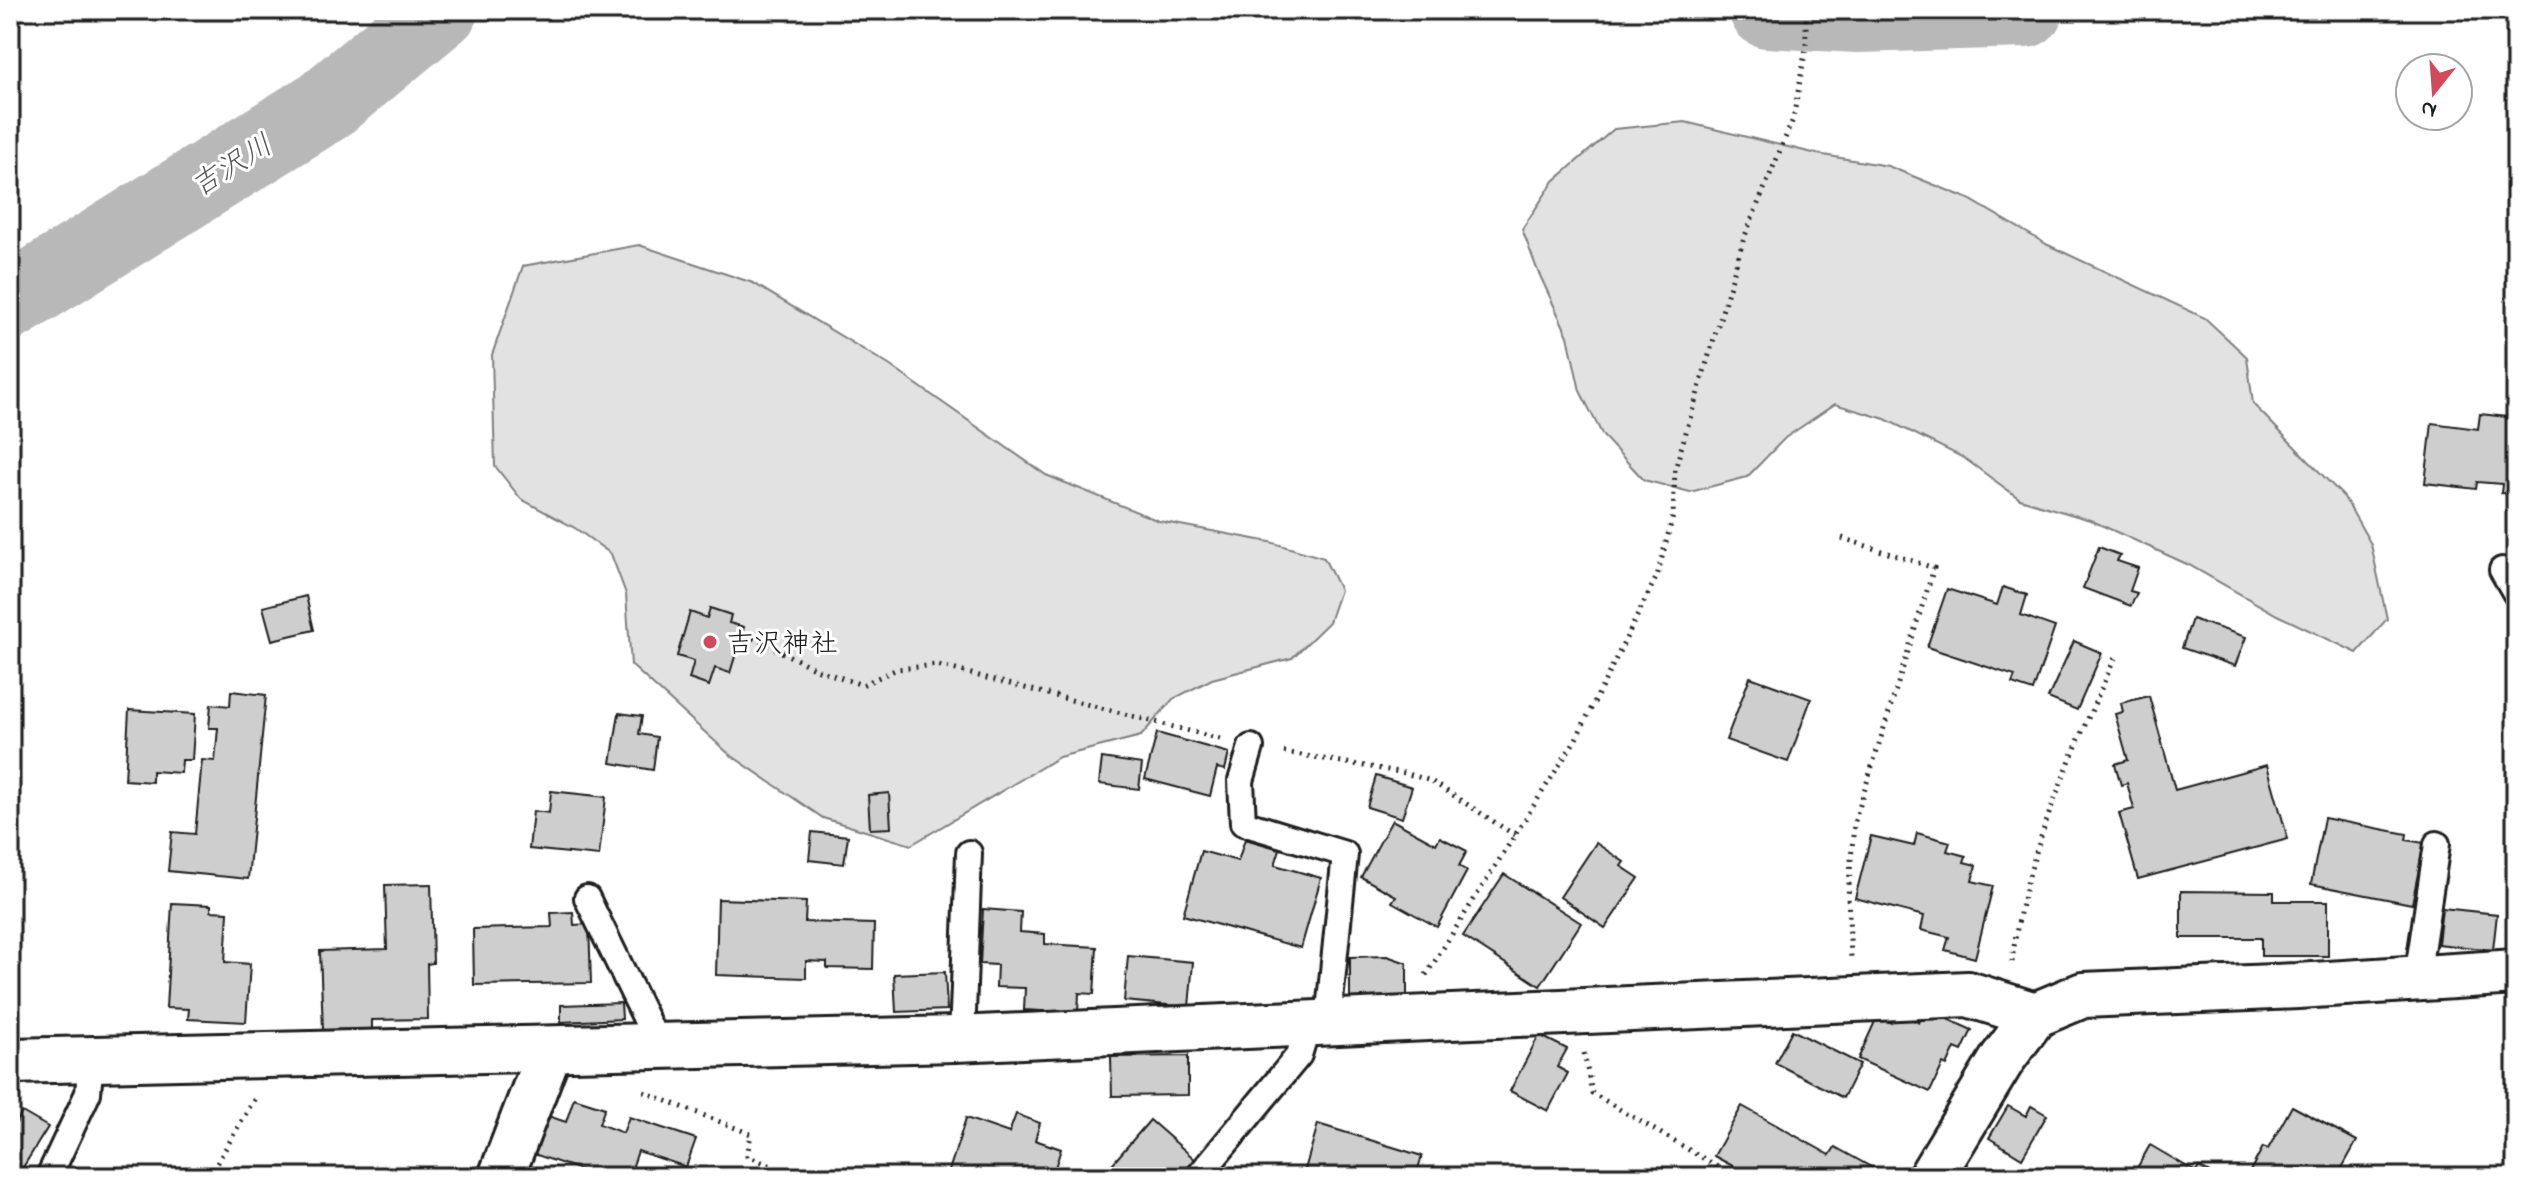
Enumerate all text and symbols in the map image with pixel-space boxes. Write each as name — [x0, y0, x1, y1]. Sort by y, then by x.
north arrow — [2394, 52, 2474, 132]
text: N — [2417, 91, 2441, 126]
water label: 吉沢川 — [183, 125, 282, 210]
place label: 吉沢神社 — [726, 625, 838, 666]
marker: 吉沢神社 — [701, 633, 719, 651]

